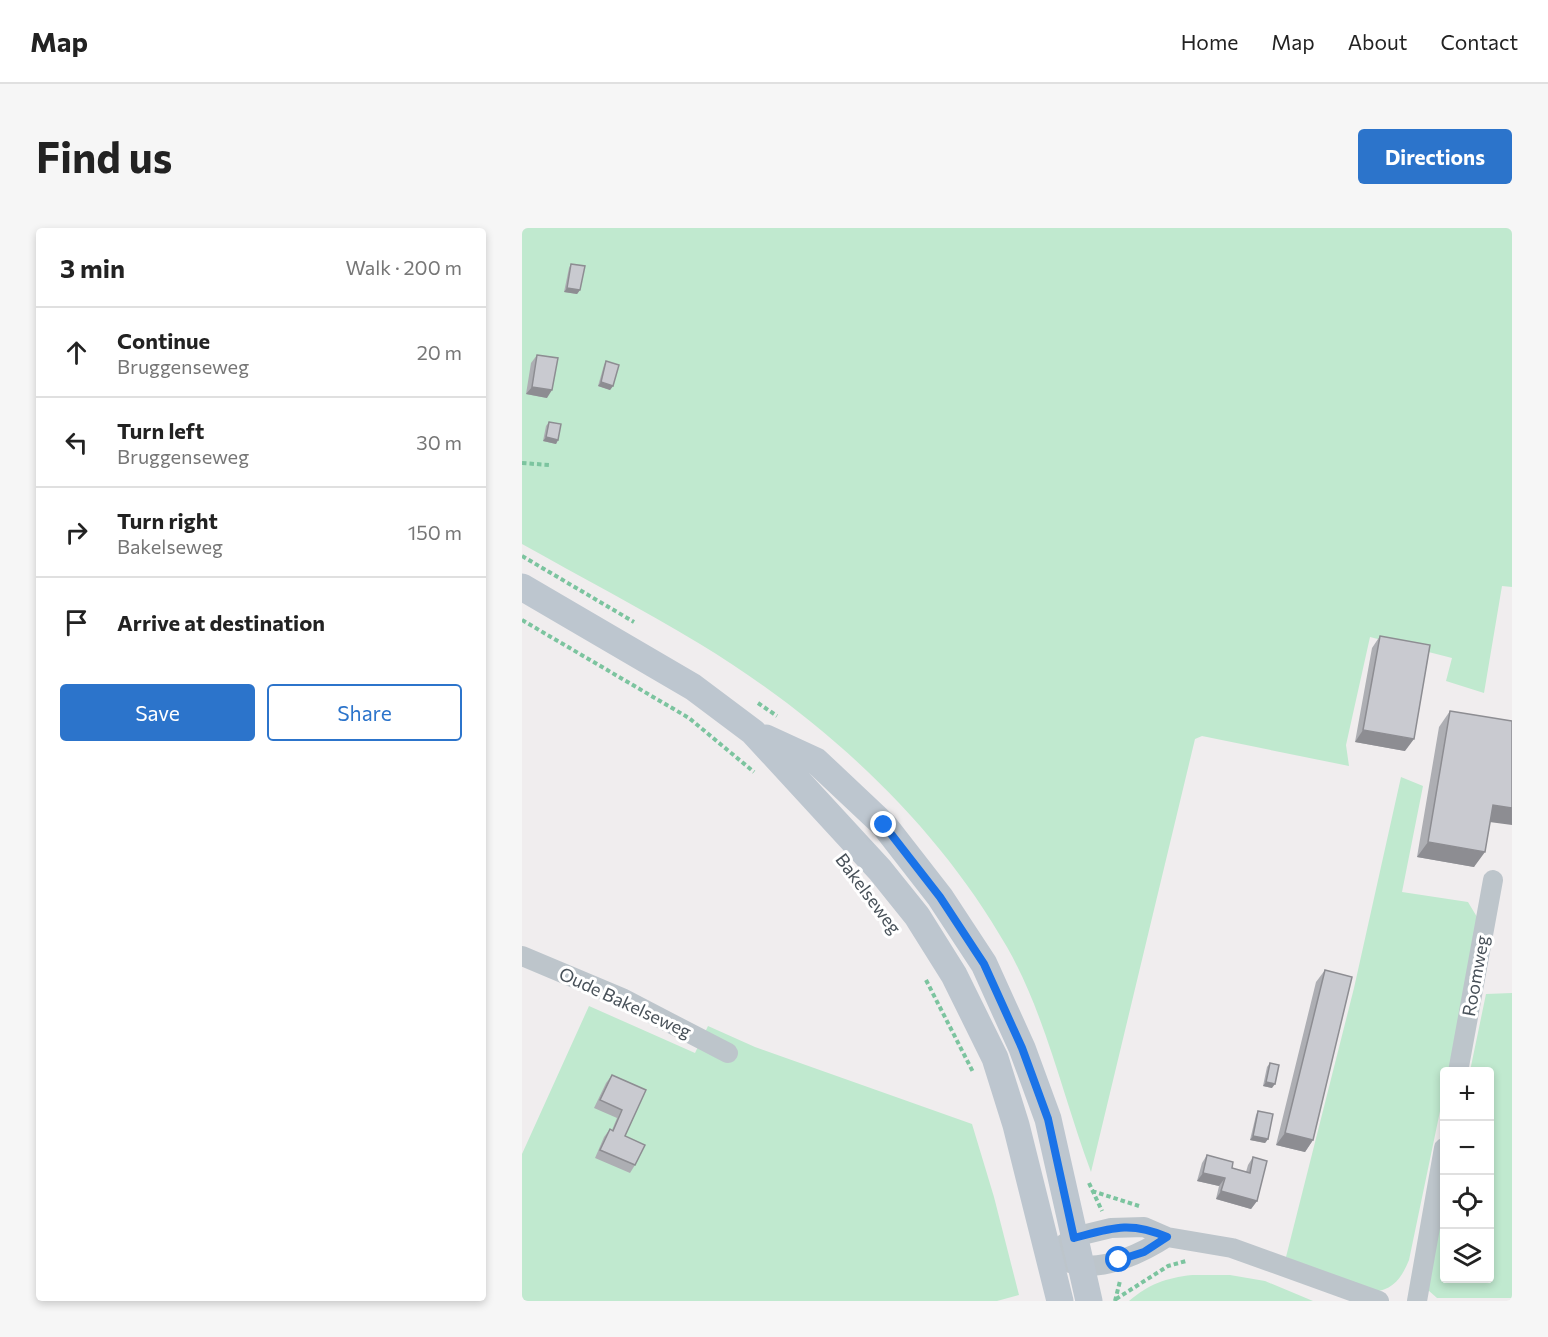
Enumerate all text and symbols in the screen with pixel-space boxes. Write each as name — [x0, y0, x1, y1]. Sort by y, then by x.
text: Map — [30, 24, 88, 58]
text: Home — [1181, 29, 1238, 54]
text: Map — [1271, 29, 1315, 54]
text: About — [1348, 29, 1407, 54]
text: Contact — [1440, 29, 1518, 54]
button: Directions — [1358, 129, 1512, 184]
text: Find us — [36, 130, 172, 182]
text: 3 min — [60, 252, 125, 283]
text: Walk · 200 m — [345, 255, 462, 279]
text: Continue — [117, 327, 210, 354]
icon: ahead — [60, 336, 93, 369]
text: 20 m — [417, 340, 462, 364]
text: Bruggenseweg — [117, 354, 249, 378]
text: Turn left — [117, 417, 204, 444]
icon: left — [60, 426, 93, 459]
text: 30 m — [416, 430, 462, 454]
text: Bruggenseweg — [117, 444, 249, 468]
text: Turn right — [117, 507, 218, 534]
icon: right — [60, 516, 93, 549]
text: 150 m — [408, 520, 462, 544]
text: Bakelseweg — [117, 534, 223, 558]
icon: arrive — [60, 606, 93, 639]
text: Arrive at destination — [117, 609, 325, 636]
button: Save — [60, 684, 255, 741]
button: Share — [267, 684, 462, 741]
route end — [870, 811, 896, 837]
street label: Bakelseweg — [831, 849, 906, 938]
street label: Roomweg — [1457, 933, 1493, 1018]
street label: Oude Bakelseweg — [556, 962, 695, 1042]
map controls — [1440, 1067, 1494, 1283]
button: + — [1440, 1067, 1494, 1121]
button: − — [1440, 1121, 1494, 1175]
button: locate — [1440, 1175, 1494, 1229]
button: layers — [1440, 1229, 1494, 1283]
route start — [1105, 1246, 1131, 1272]

